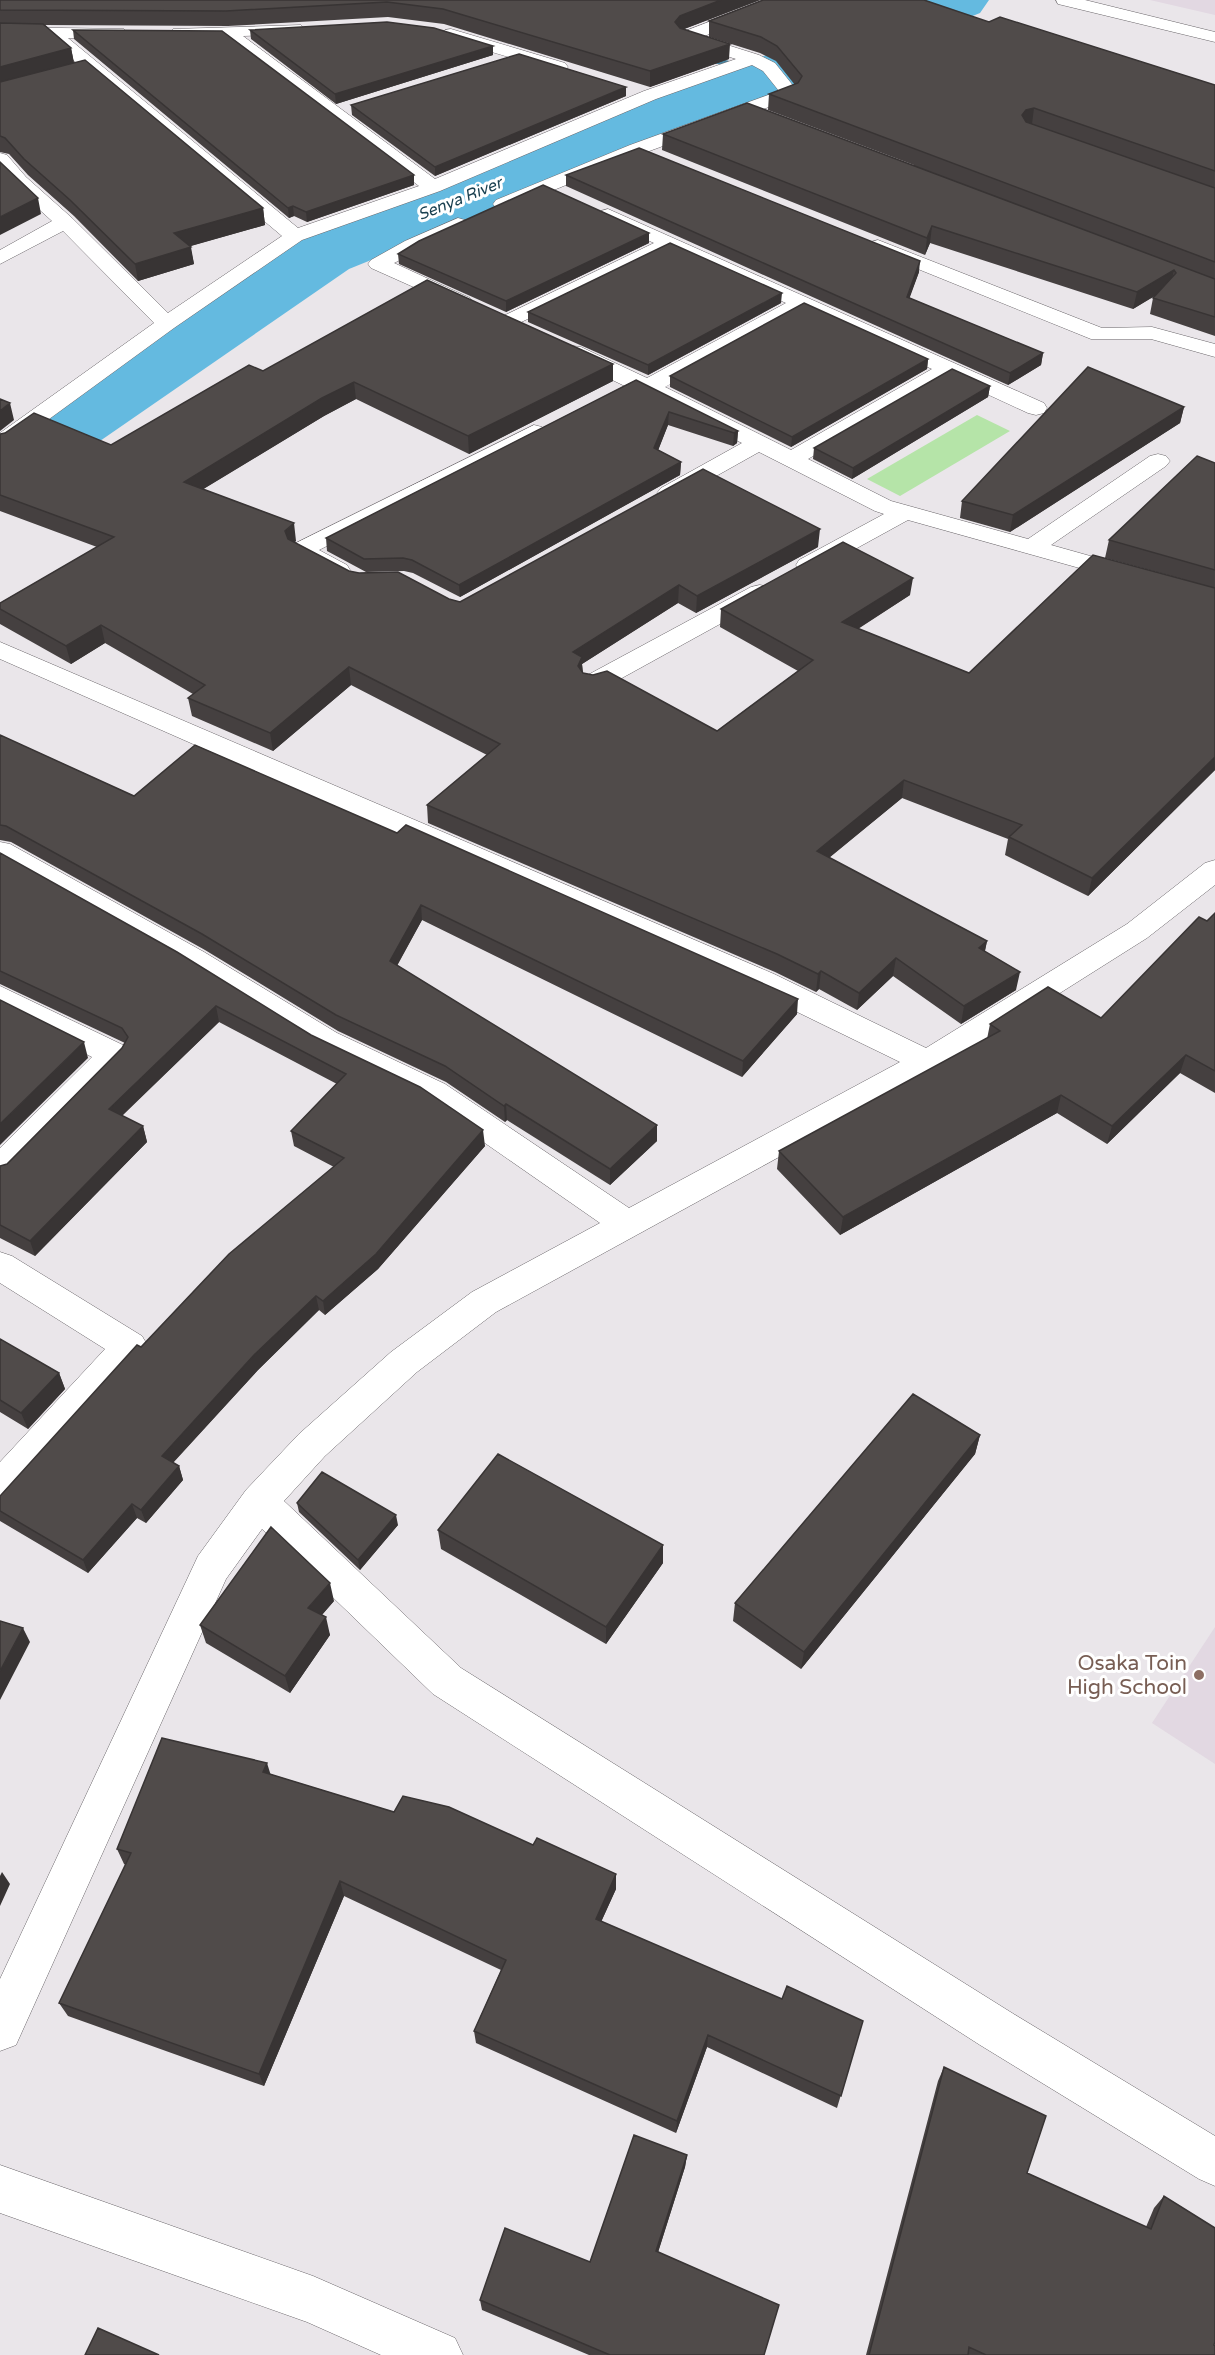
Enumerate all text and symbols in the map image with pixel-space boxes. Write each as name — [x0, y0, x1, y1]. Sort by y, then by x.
water label: Senya River — [415, 172, 507, 225]
place label: Osaka Toin High School — [1067, 1651, 1187, 1700]
marker: Osaka Toin High School — [1192, 1668, 1206, 1682]

